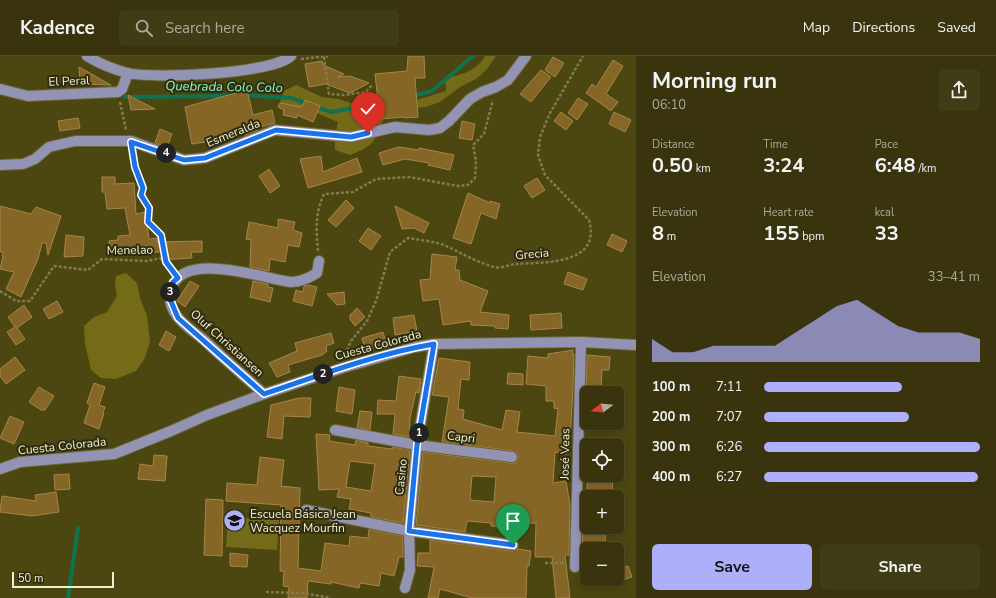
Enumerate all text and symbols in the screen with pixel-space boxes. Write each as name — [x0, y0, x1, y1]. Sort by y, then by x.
search box — [119, 10, 399, 46]
text: Kadence — [20, 15, 95, 41]
icon: search — [133, 17, 155, 39]
text: Search here — [165, 18, 244, 38]
text: Map — [803, 18, 830, 37]
text: Directions — [852, 18, 915, 37]
text: Saved — [937, 18, 976, 37]
text: Morning run — [652, 66, 777, 96]
button: share — [938, 69, 980, 111]
street label: El Peral — [48, 72, 90, 90]
water label: Quebrada Colo Colo — [165, 77, 283, 97]
pin — [351, 92, 385, 133]
text: 06:10 — [652, 96, 686, 114]
icon: check — [357, 98, 379, 120]
street label: Esmeralda — [204, 115, 262, 151]
text: Distance — [652, 137, 695, 152]
text: Time — [763, 137, 788, 152]
text: Pace — [875, 137, 898, 152]
pin: 4 — [156, 143, 176, 163]
text: 4 — [163, 145, 169, 160]
text: 0.50 — [652, 152, 693, 179]
text: 3:24 — [763, 152, 804, 179]
text: 6:48 — [875, 152, 916, 179]
text: km — [693, 161, 711, 176]
text: /km — [916, 161, 936, 176]
text: Elevation — [652, 205, 698, 220]
text: Heart rate — [763, 205, 814, 220]
text: kcal — [875, 205, 894, 220]
text: 8 — [652, 220, 664, 247]
text: 155 — [763, 220, 799, 247]
text: 33 — [875, 220, 899, 247]
text: m — [664, 229, 676, 244]
text: bpm — [799, 229, 824, 244]
street label: Menelao — [107, 242, 154, 258]
street label: Grecia — [514, 245, 550, 263]
text: Elevation — [652, 268, 706, 286]
text: 33–41 m — [928, 268, 980, 286]
pin: 3 — [160, 282, 180, 302]
text: 3 — [167, 284, 173, 299]
street label: Oluf Christiansen — [187, 306, 267, 380]
street label: Cuesta Colorada — [333, 326, 423, 364]
pin: 2 — [313, 364, 333, 384]
text: 2 — [320, 366, 326, 381]
text: 100 m — [652, 378, 690, 396]
text: 7:11 — [716, 378, 742, 396]
north arrow — [580, 386, 624, 430]
map controls — [580, 386, 624, 586]
text: 200 m — [652, 408, 690, 426]
text: 7:07 — [716, 408, 742, 426]
pin: 1 — [409, 423, 429, 443]
text: 1 — [416, 425, 422, 440]
street label: Capri — [446, 427, 476, 447]
street label: José Veas — [557, 428, 573, 481]
street label: Cuesta Colorada — [17, 433, 107, 459]
button: locate — [580, 438, 624, 482]
text: 300 m — [652, 438, 690, 456]
text: 6:26 — [716, 438, 742, 456]
street label: Casino — [391, 458, 411, 496]
text: 400 m — [652, 468, 690, 486]
text: 6:27 — [716, 468, 742, 486]
button: + — [580, 490, 624, 534]
pin — [496, 504, 530, 545]
place label: Escuela Básica Jean Wacquez Mourfin — [250, 506, 356, 536]
school or university icon: Escuela Básica Jean Wacquez Mourfin — [222, 508, 248, 534]
icon: arrive — [502, 510, 524, 532]
button: − — [580, 542, 624, 586]
button: Save — [652, 544, 812, 590]
button: Share — [820, 544, 980, 590]
scale bar — [12, 570, 114, 589]
text: 50 m — [18, 571, 43, 586]

